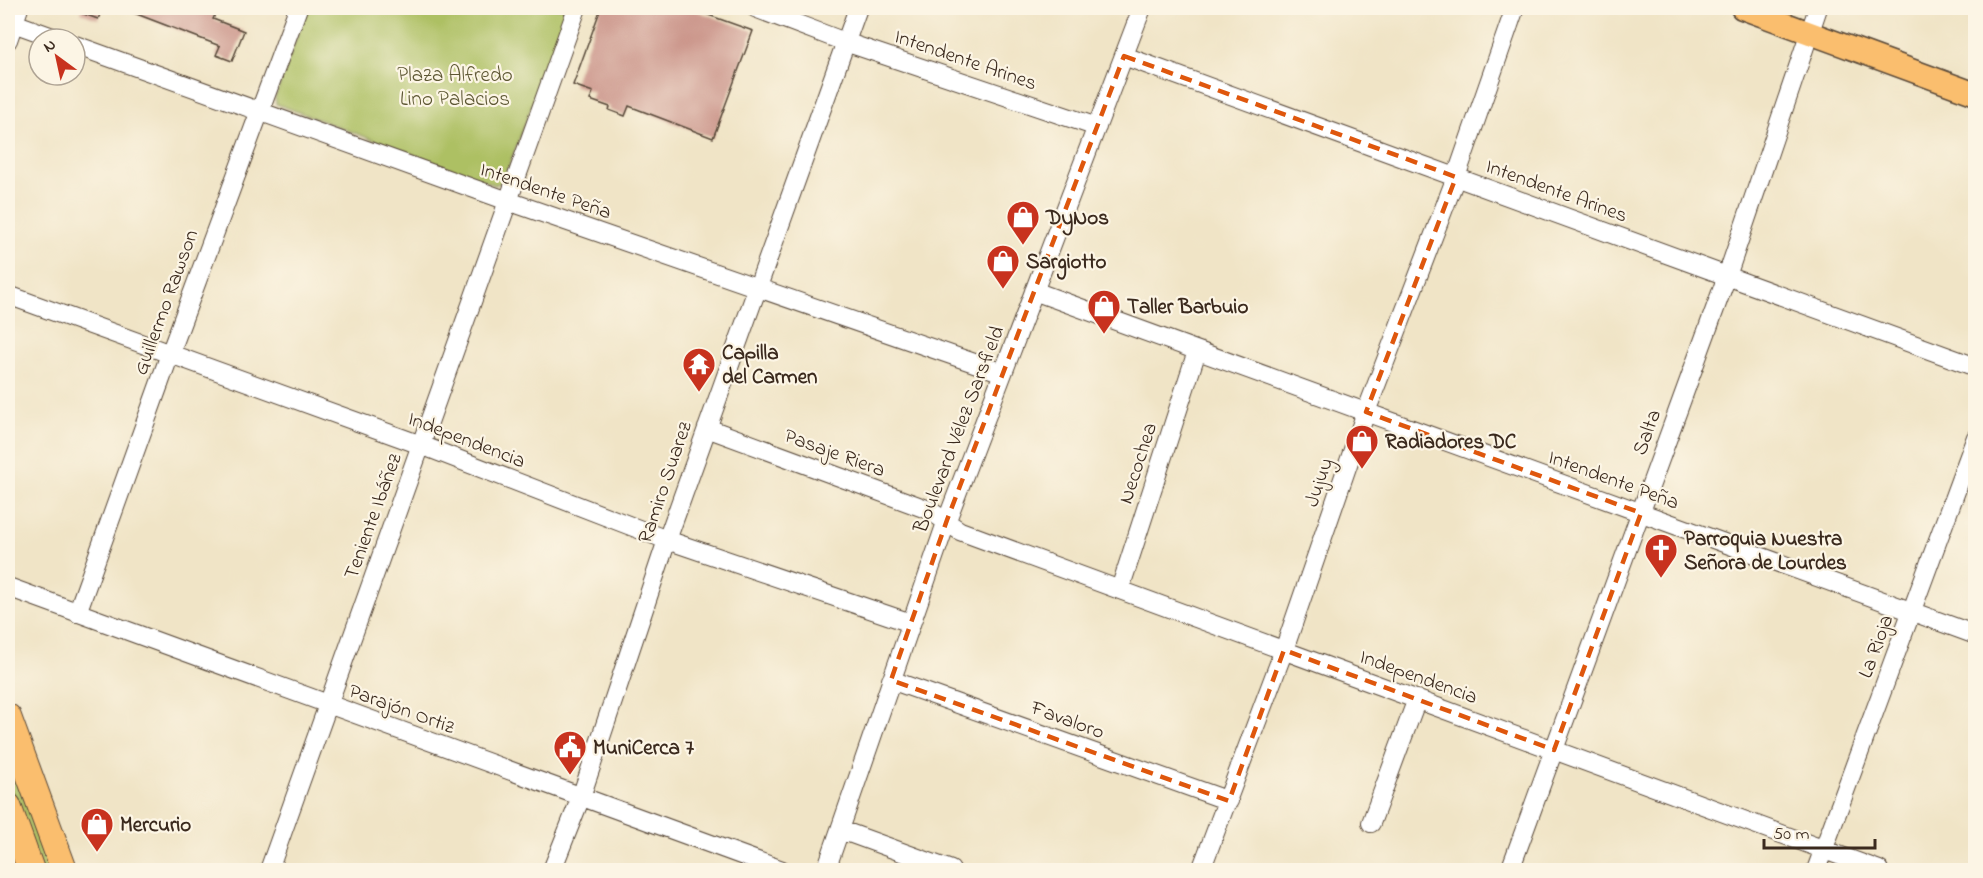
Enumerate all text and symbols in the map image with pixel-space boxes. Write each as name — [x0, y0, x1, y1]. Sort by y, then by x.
street label: Intendente Arines — [890, 22, 1041, 99]
north arrow — [27, 27, 87, 87]
text: N — [39, 33, 61, 59]
park label: Plaza Alfredo Lino Palacios — [397, 61, 513, 115]
street label: Intendente Arines — [1481, 152, 1631, 231]
street label: Intendente Peña — [476, 155, 615, 228]
shop icon: DyNos — [1005, 199, 1041, 246]
place label: DyNos — [1045, 204, 1109, 236]
street label: Guillermo Rawson — [127, 226, 207, 380]
shop icon: Sargiotto — [985, 243, 1021, 290]
place label: Sargiotto — [1026, 248, 1107, 280]
shop icon: Taller Barbuio — [1086, 288, 1122, 335]
place label: Taller Barbuio — [1127, 293, 1248, 323]
street label: Boulevard Vélez Sarsfield — [906, 322, 1013, 538]
place label: Capilla del Carmen — [722, 339, 817, 393]
temple icon: Capilla del Carmen — [681, 346, 717, 393]
street label: Independencia — [403, 405, 529, 477]
street label: Salta — [1626, 406, 1670, 460]
street label: Ramiro Suarez — [631, 417, 701, 548]
street label: Necochea — [1112, 419, 1166, 508]
street label: Pasaje Riera — [779, 422, 889, 486]
shop icon: Radiadores DC — [1344, 423, 1380, 470]
place label: Radiadores DC — [1385, 428, 1517, 458]
street label: Intendente Peña — [1544, 443, 1683, 518]
street label: Teniente Ibáñez — [337, 449, 411, 584]
street label: Jujuy — [1298, 454, 1344, 512]
place label: Parroquia Nuestra Señora de Lourdes — [1684, 525, 1847, 579]
church icon: Parroquia Nuestra Señora de Lourdes — [1643, 532, 1679, 579]
street label: La Rioja — [1852, 611, 1902, 683]
street label: Independencia — [1355, 643, 1482, 713]
street label: Parajón Ortiz — [344, 677, 459, 743]
street label: Favaloro — [1025, 693, 1108, 748]
public building icon: MuniCerca 7 — [552, 729, 588, 776]
place label: MuniCerca 7 — [593, 734, 694, 764]
shop icon: Mercurio — [79, 806, 115, 853]
place label: Mercurio — [120, 811, 191, 841]
scale bar — [1764, 812, 1875, 850]
text: 50 m — [1773, 822, 1810, 848]

